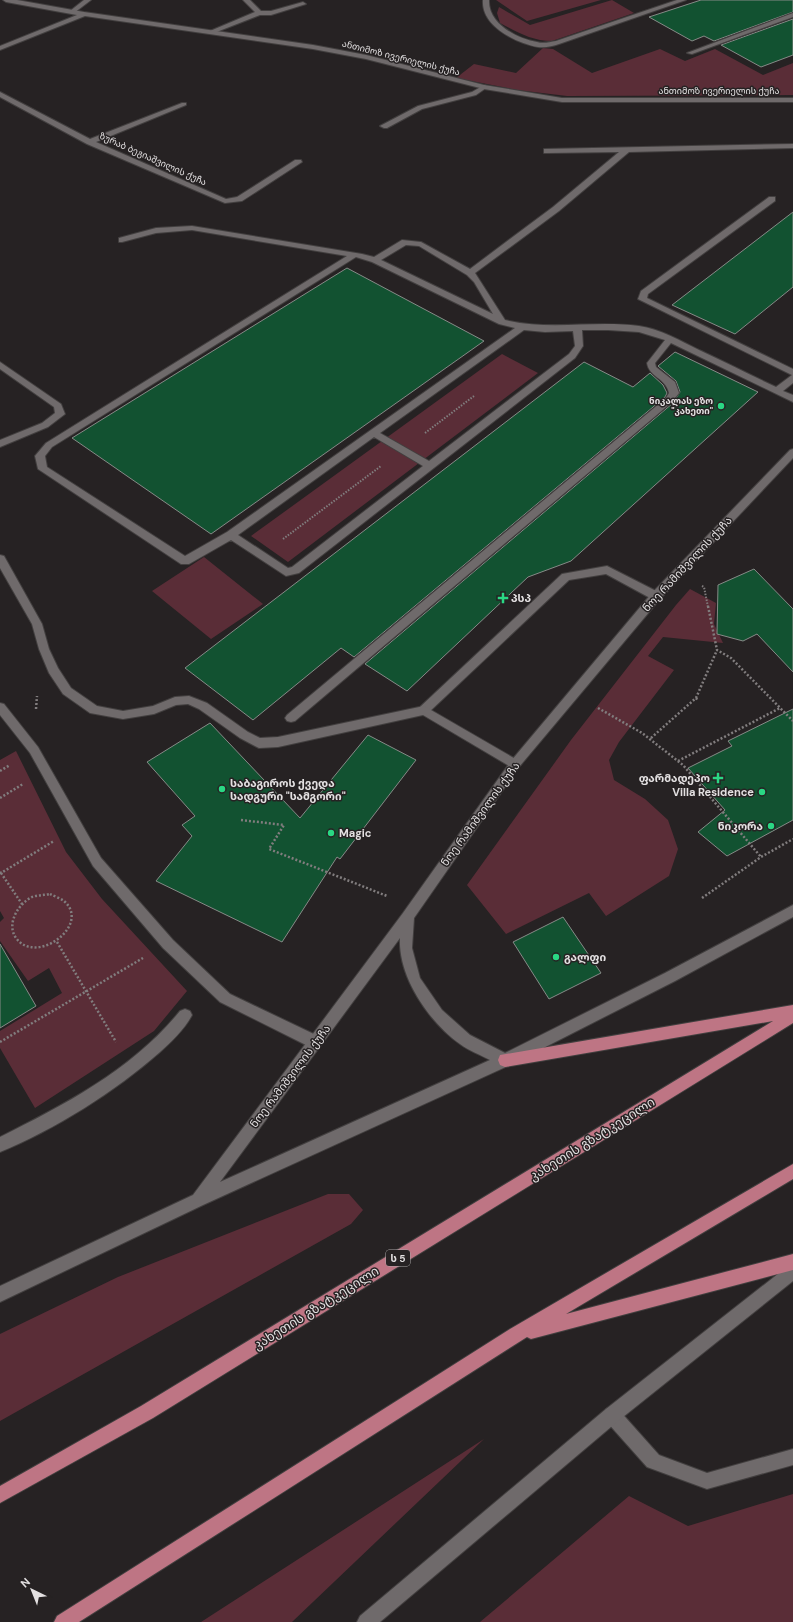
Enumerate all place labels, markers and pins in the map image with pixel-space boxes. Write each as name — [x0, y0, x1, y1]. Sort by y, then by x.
place label: ნიკალას ეზო "კახეთი" — [649, 395, 713, 417]
marker: ნიკალას ეზო "კახეთი" — [716, 401, 726, 411]
place label: პსპ — [511, 591, 532, 605]
marker: პსპ — [498, 593, 508, 603]
place label: ფარმადეპო — [639, 771, 710, 785]
marker: ფარმადეპო — [713, 773, 723, 783]
place label: საბაგიროს ქვედა სადგური "სამგორი" — [230, 776, 346, 803]
marker: საბაგიროს ქვედა სადგური "სამგორი" — [217, 784, 227, 794]
place label: Villa Residence — [672, 785, 754, 799]
marker: Villa Residence — [757, 787, 767, 797]
place label: ნიკორა — [718, 819, 763, 833]
marker: ნიკორა — [766, 821, 776, 831]
place label: Magic — [339, 826, 372, 840]
marker: Magic — [326, 828, 336, 838]
place label: გალფი — [564, 950, 606, 964]
marker: გალფი — [551, 952, 561, 962]

